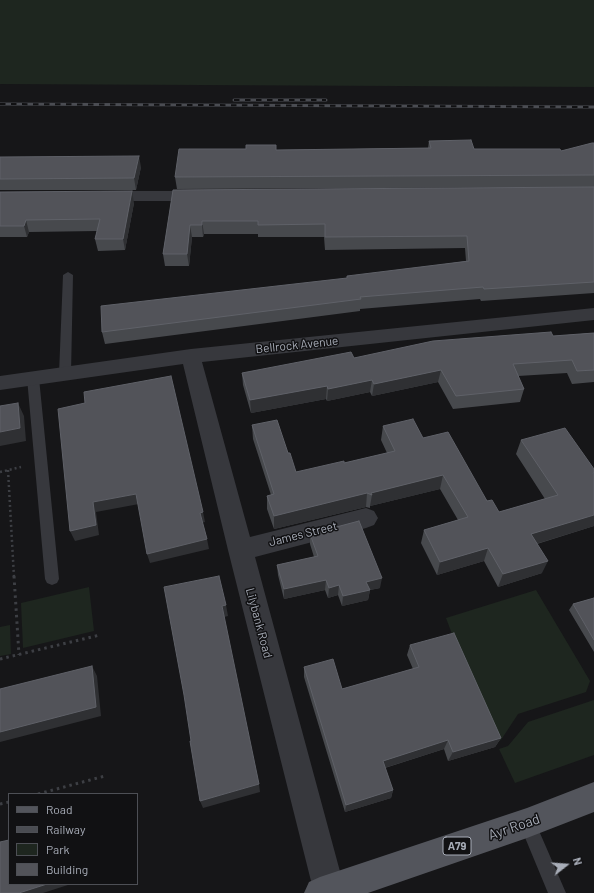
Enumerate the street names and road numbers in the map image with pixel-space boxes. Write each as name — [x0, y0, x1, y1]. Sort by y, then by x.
street label: Bellrock Avenue — [255, 333, 339, 357]
street label: James Street — [267, 519, 339, 549]
street label: Lilybank Road — [243, 586, 275, 660]
street label: Ayr Road — [486, 810, 542, 844]
road number: A79 — [443, 837, 471, 855]

